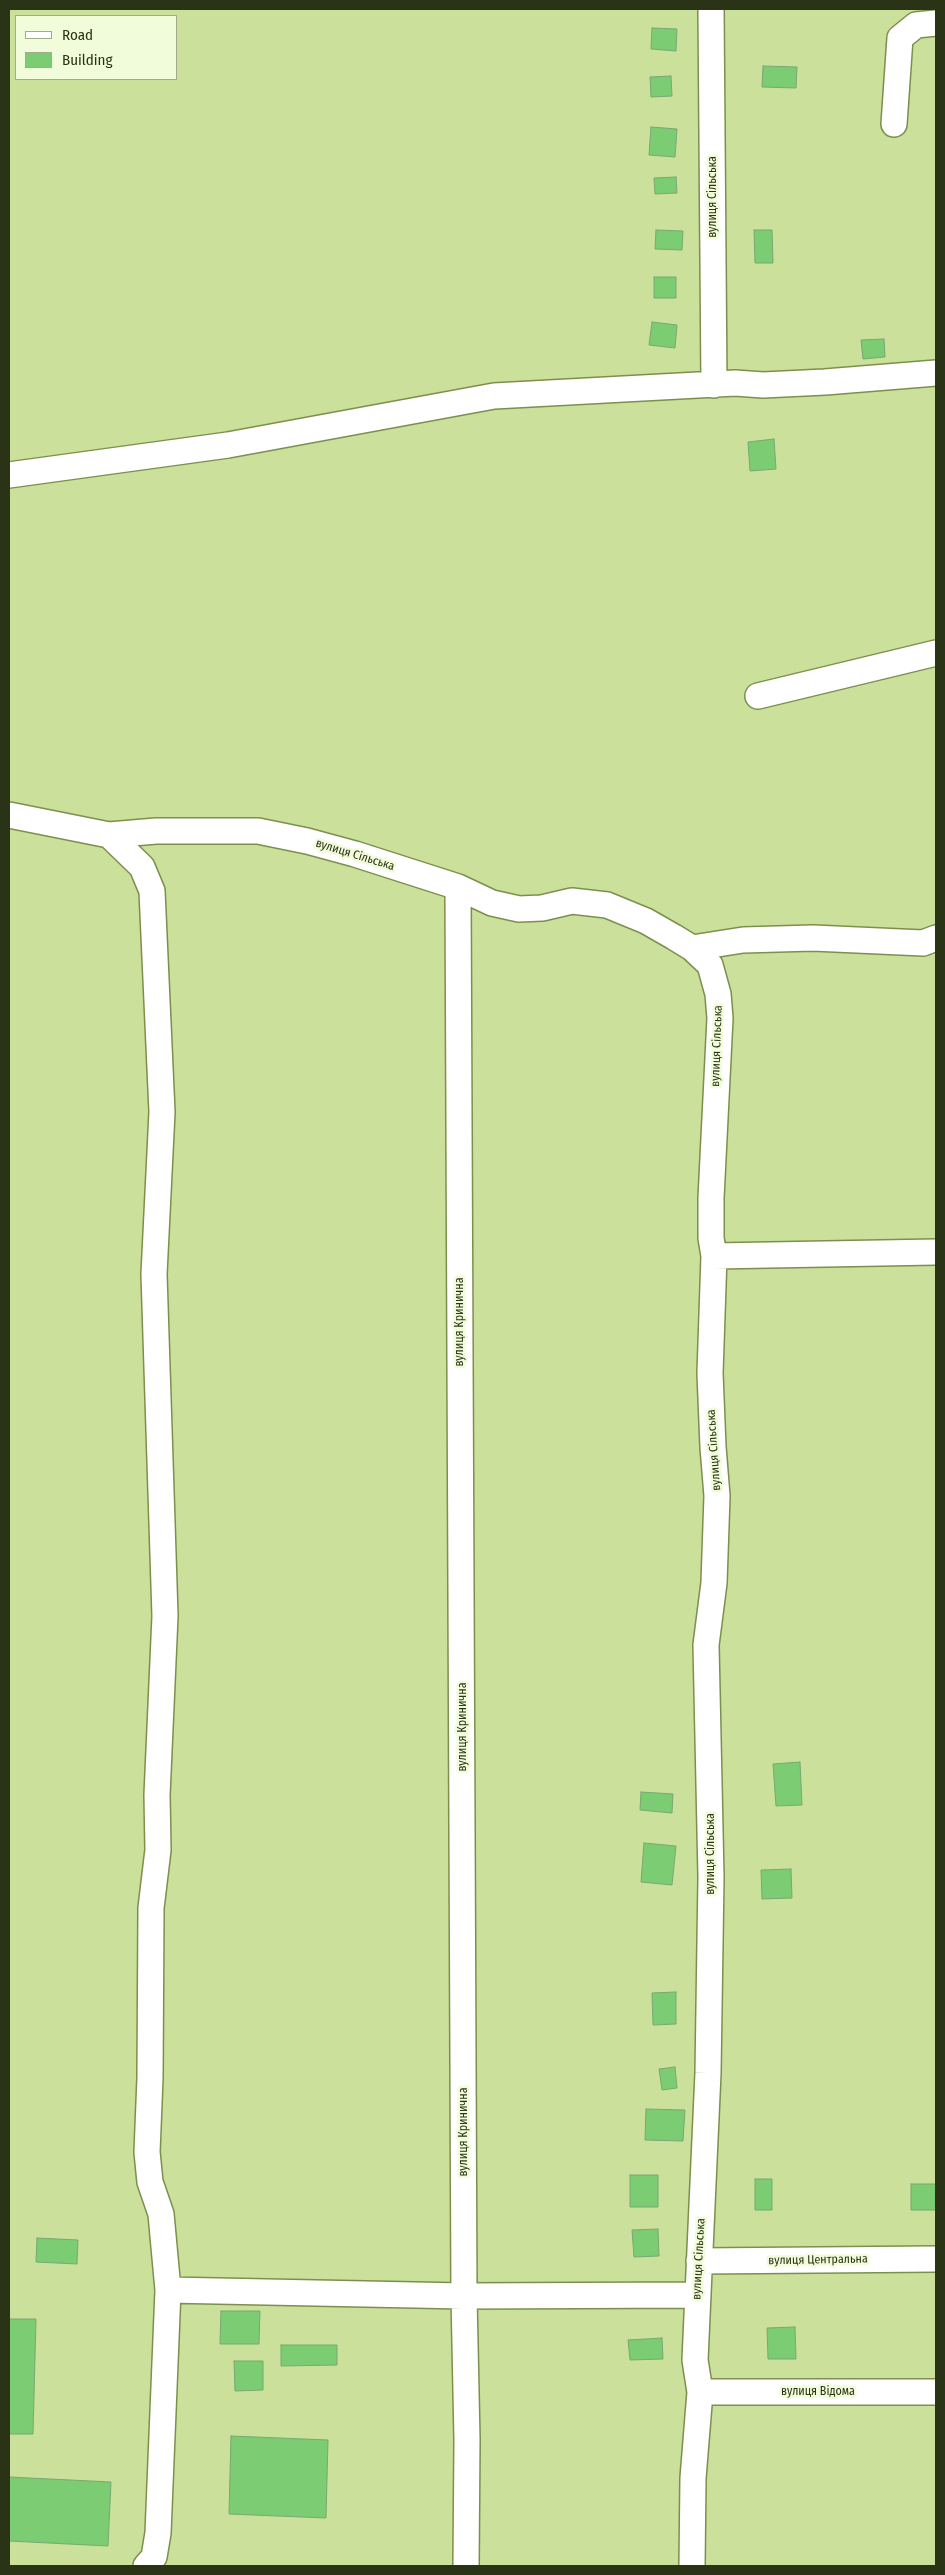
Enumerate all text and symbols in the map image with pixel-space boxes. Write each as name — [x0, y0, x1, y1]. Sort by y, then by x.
legend — [15, 15, 178, 80]
text: Road — [62, 26, 93, 44]
text: Building — [62, 51, 113, 69]
street label: вулиця Сільська — [706, 156, 720, 238]
street label: вулиця Сільська — [314, 836, 396, 874]
street label: вулиця Сільська — [708, 1005, 726, 1087]
street label: вулиця Кринична — [453, 1277, 467, 1367]
street label: вулиця Сільська — [704, 1409, 724, 1491]
street label: вулиця Кринична — [456, 1682, 470, 1772]
street label: вулиця Сільська — [704, 1813, 718, 1895]
street label: вулиця Кринична — [457, 2087, 471, 2177]
street label: вулиця Сільська — [690, 2218, 708, 2300]
street label: вулиця Центральна — [768, 2252, 868, 2268]
street label: вулиця Відома — [781, 2385, 855, 2399]

